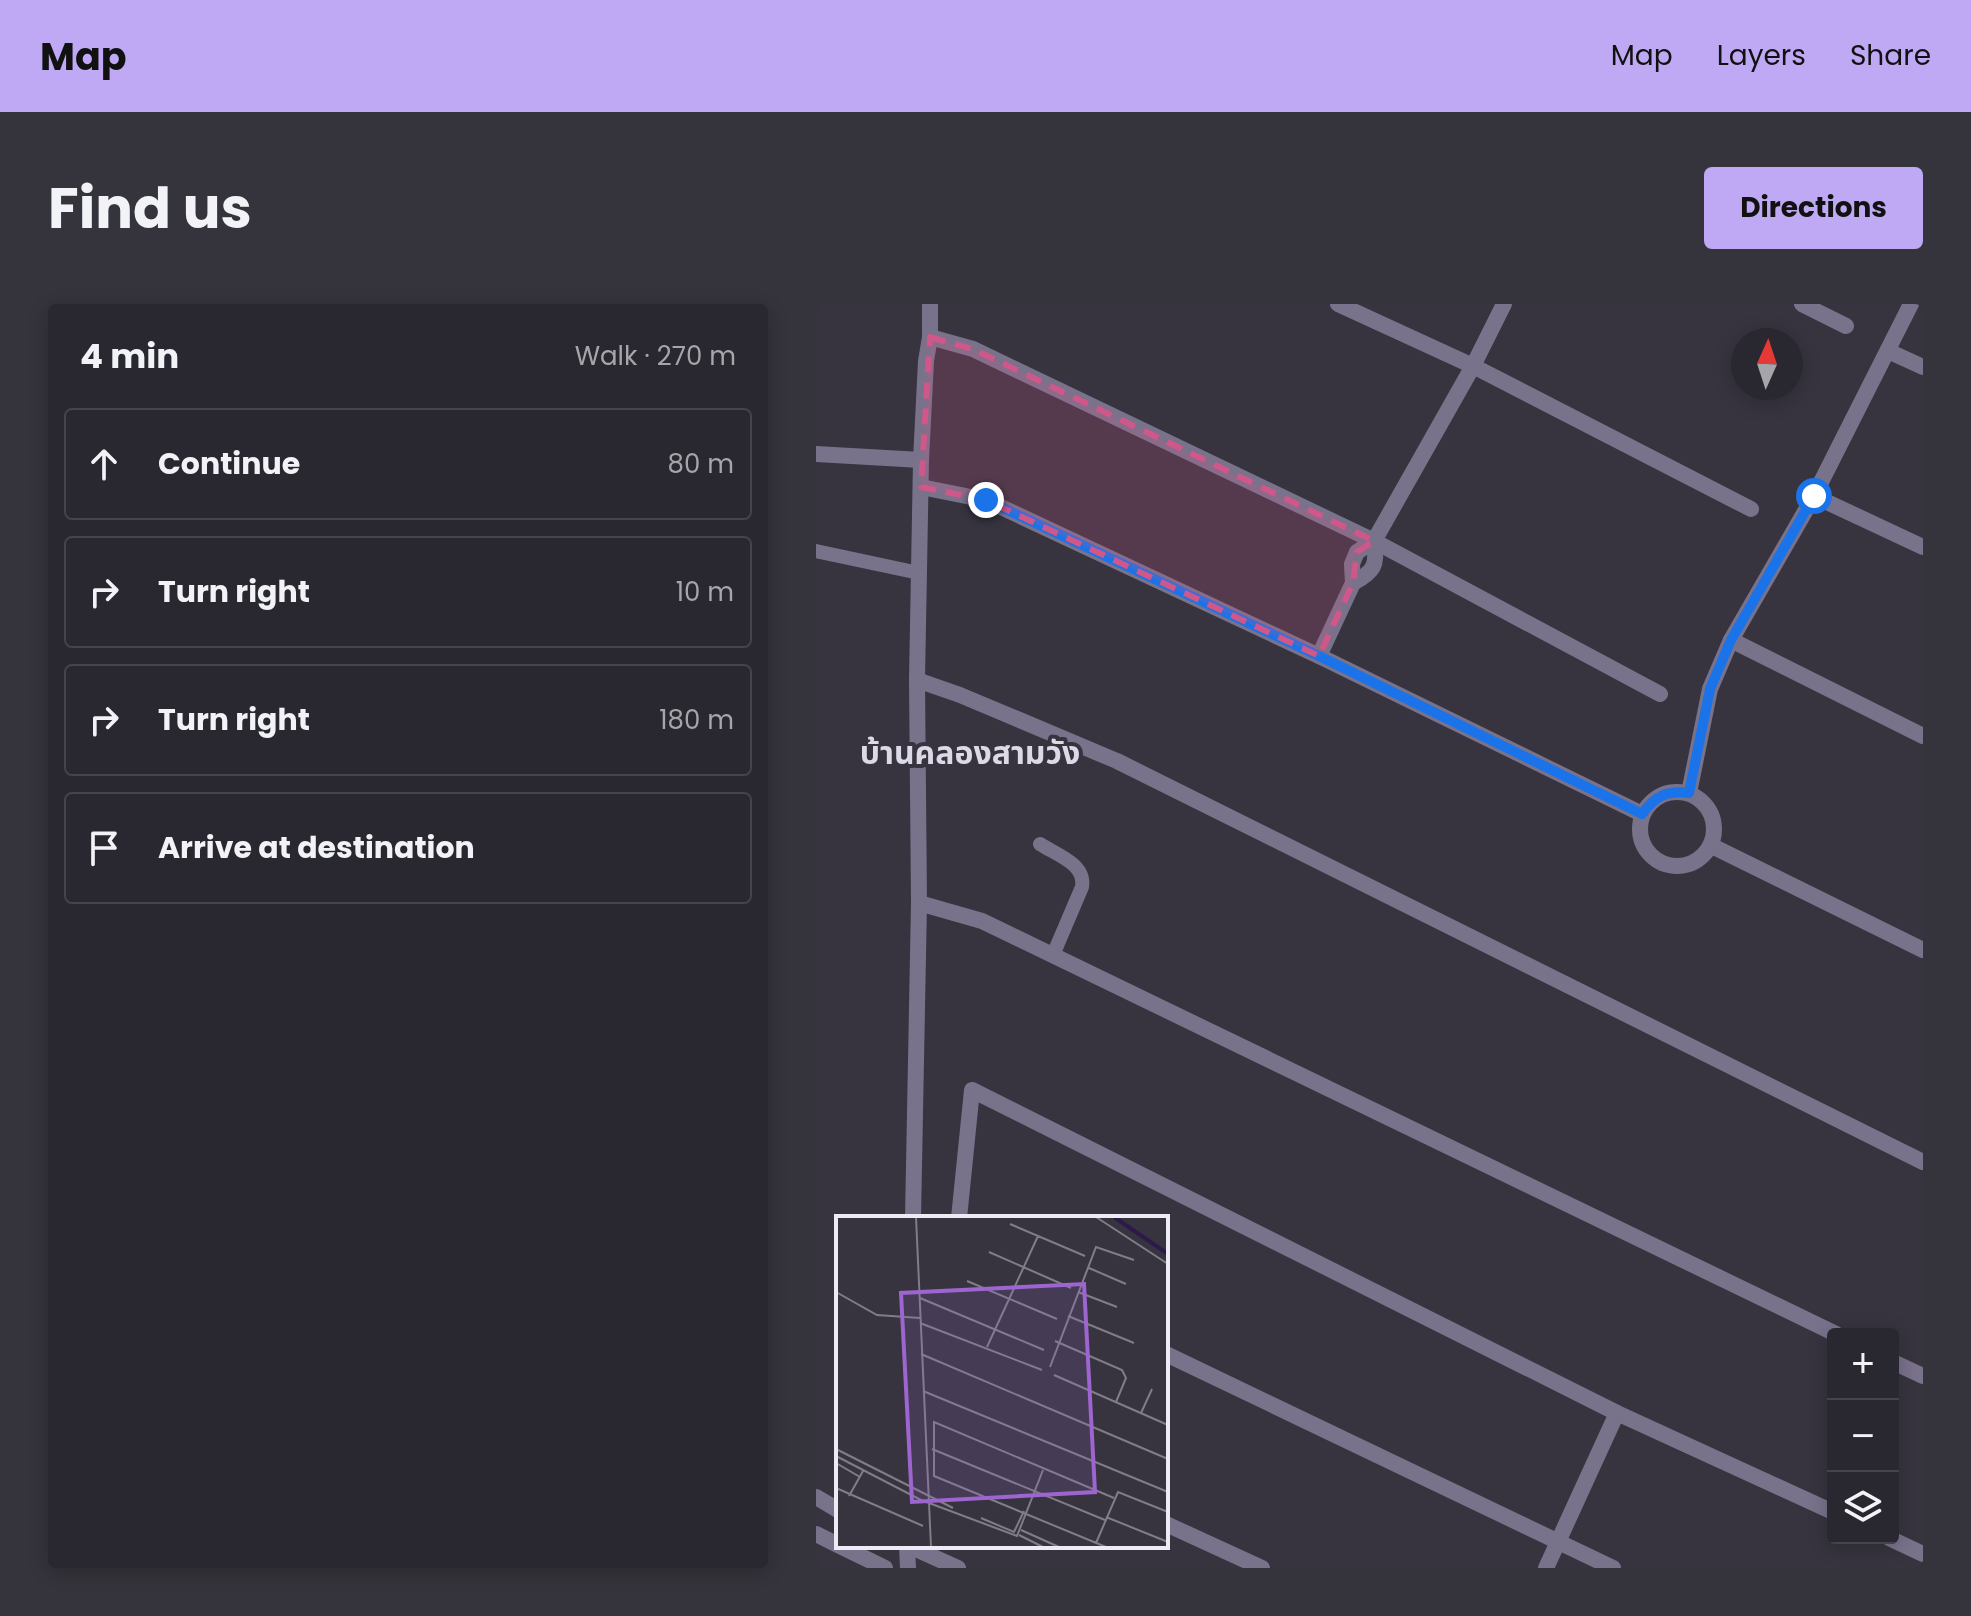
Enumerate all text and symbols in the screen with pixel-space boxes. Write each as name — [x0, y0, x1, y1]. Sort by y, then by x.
text: Map — [40, 30, 127, 83]
text: Map — [1611, 36, 1673, 75]
text: Layers — [1717, 36, 1806, 75]
text: Share — [1850, 36, 1931, 75]
button: Directions — [1704, 167, 1923, 249]
text: Find us — [48, 169, 252, 248]
north arrow — [1731, 328, 1803, 400]
text: 4 min — [80, 332, 179, 380]
text: Walk · 270 m — [575, 338, 736, 374]
icon: ahead — [82, 442, 126, 486]
text: Continue — [158, 442, 300, 485]
text: 80 m — [668, 446, 734, 482]
route start — [1796, 478, 1832, 514]
route end — [968, 482, 1004, 518]
icon: right — [82, 570, 126, 614]
text: Turn right — [158, 570, 310, 613]
text: 10 m — [676, 574, 734, 610]
icon: right — [82, 698, 126, 742]
text: Turn right — [158, 698, 310, 741]
text: 180 m — [659, 702, 734, 738]
district label: บ้านคลองสามวัง — [860, 730, 1080, 775]
icon: arrive — [82, 826, 126, 870]
text: Arrive at destination — [158, 826, 475, 869]
inset map — [836, 1216, 1168, 1548]
map controls — [1827, 1328, 1899, 1544]
button: + — [1827, 1328, 1899, 1400]
button: − — [1827, 1400, 1899, 1472]
button: layers — [1827, 1472, 1899, 1544]

